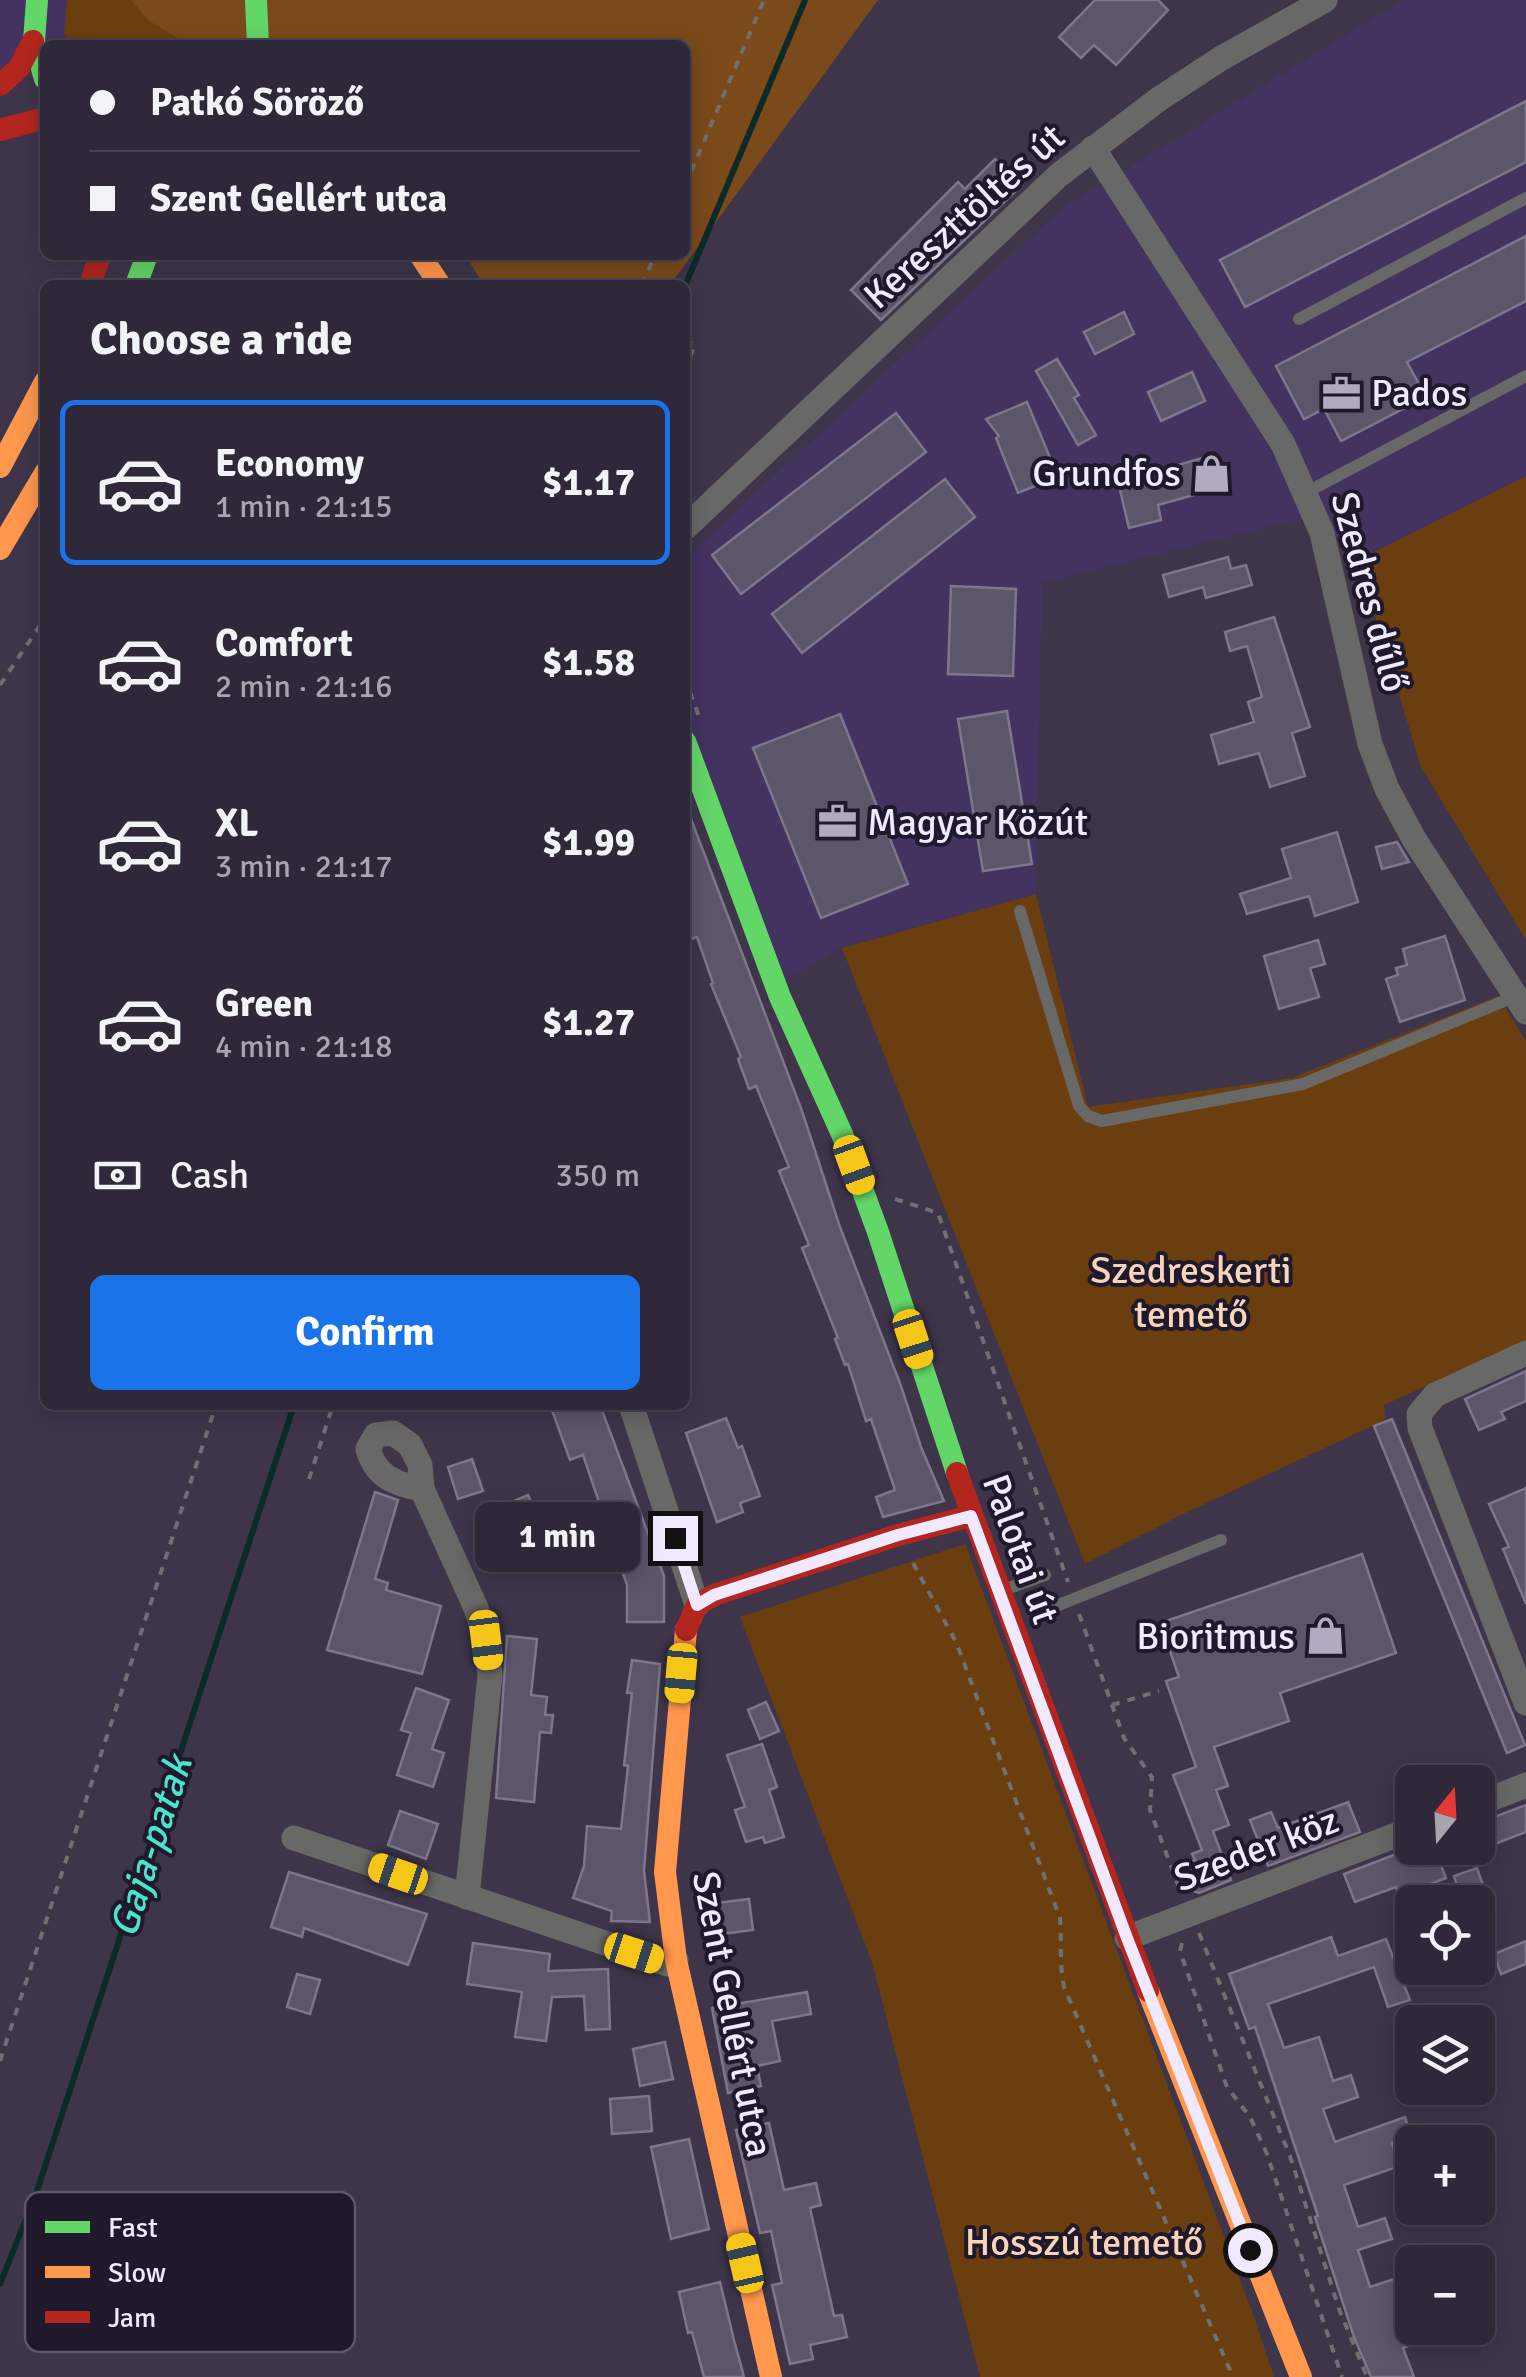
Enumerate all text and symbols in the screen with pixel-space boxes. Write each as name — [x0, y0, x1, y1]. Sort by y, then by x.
text: Patkó Söröző — [150, 79, 364, 126]
street label: Kereszttöltés út — [854, 114, 1075, 319]
text: Szent Gellért utca — [150, 175, 447, 222]
text: Choose a ride — [90, 312, 353, 367]
place label: Pados — [1371, 370, 1467, 417]
office icon: Pados — [1320, 372, 1362, 414]
icon: car — [95, 438, 185, 528]
text: Economy — [215, 440, 364, 487]
place label: Grundfos — [1032, 450, 1181, 497]
shop icon: Grundfos — [1190, 452, 1232, 494]
text: $1.17 — [542, 459, 635, 506]
text: 1 min · 21:15 — [215, 487, 393, 526]
street label: Szedres dűlő — [1320, 487, 1419, 697]
icon: car — [95, 618, 185, 708]
text: Comfort — [215, 620, 353, 667]
text: $1.58 — [542, 639, 635, 686]
text: 2 min · 21:16 — [215, 667, 393, 706]
icon: car — [95, 798, 185, 888]
place label: Magyar Közút — [867, 799, 1088, 846]
text: XL — [215, 800, 258, 847]
office icon: Magyar Közút — [816, 801, 858, 843]
text: $1.99 — [542, 819, 635, 866]
text: 3 min · 21:17 — [215, 847, 393, 886]
icon: car — [95, 978, 185, 1068]
text: Green — [215, 980, 313, 1027]
text: $1.27 — [542, 999, 635, 1046]
text: 4 min · 21:18 — [215, 1027, 393, 1066]
car — [830, 1132, 878, 1198]
icon: cash — [90, 1148, 145, 1203]
text: Cash — [170, 1152, 249, 1199]
text: 350 m — [556, 1156, 640, 1195]
park label: Szedreskerti temető — [1090, 1247, 1292, 1338]
button: Confirm — [90, 1275, 640, 1390]
car — [889, 1306, 937, 1372]
street label: Palotai út — [972, 1468, 1069, 1630]
callout: 1 min — [475, 1503, 640, 1573]
route end — [653, 1516, 698, 1561]
text: 1 min — [519, 1517, 596, 1556]
car — [467, 1608, 505, 1672]
place label: Bioritmus — [1136, 1613, 1295, 1660]
shop icon: Bioritmus — [1304, 1615, 1346, 1657]
car — [663, 1642, 699, 1704]
water label: Gaja-patak — [98, 1747, 205, 1943]
north arrow — [1395, 1765, 1495, 1865]
map controls — [1395, 1765, 1495, 2345]
street label: Szeder köz — [1167, 1797, 1345, 1902]
car — [365, 1850, 431, 1898]
street label: Szent Gellért utca — [682, 1867, 783, 2161]
button: locate — [1395, 1885, 1495, 1985]
car — [601, 1929, 667, 1977]
button: layers — [1395, 2005, 1495, 2105]
button: + — [1395, 2125, 1495, 2225]
legend — [25, 2192, 355, 2352]
text: Fast — [108, 2211, 158, 2245]
park label: Hosszú temető — [965, 2219, 1203, 2266]
route start — [1228, 2228, 1273, 2273]
car — [724, 2230, 766, 2296]
button: − — [1395, 2245, 1495, 2345]
text: Slow — [108, 2256, 166, 2290]
text: Jam — [108, 2301, 156, 2335]

